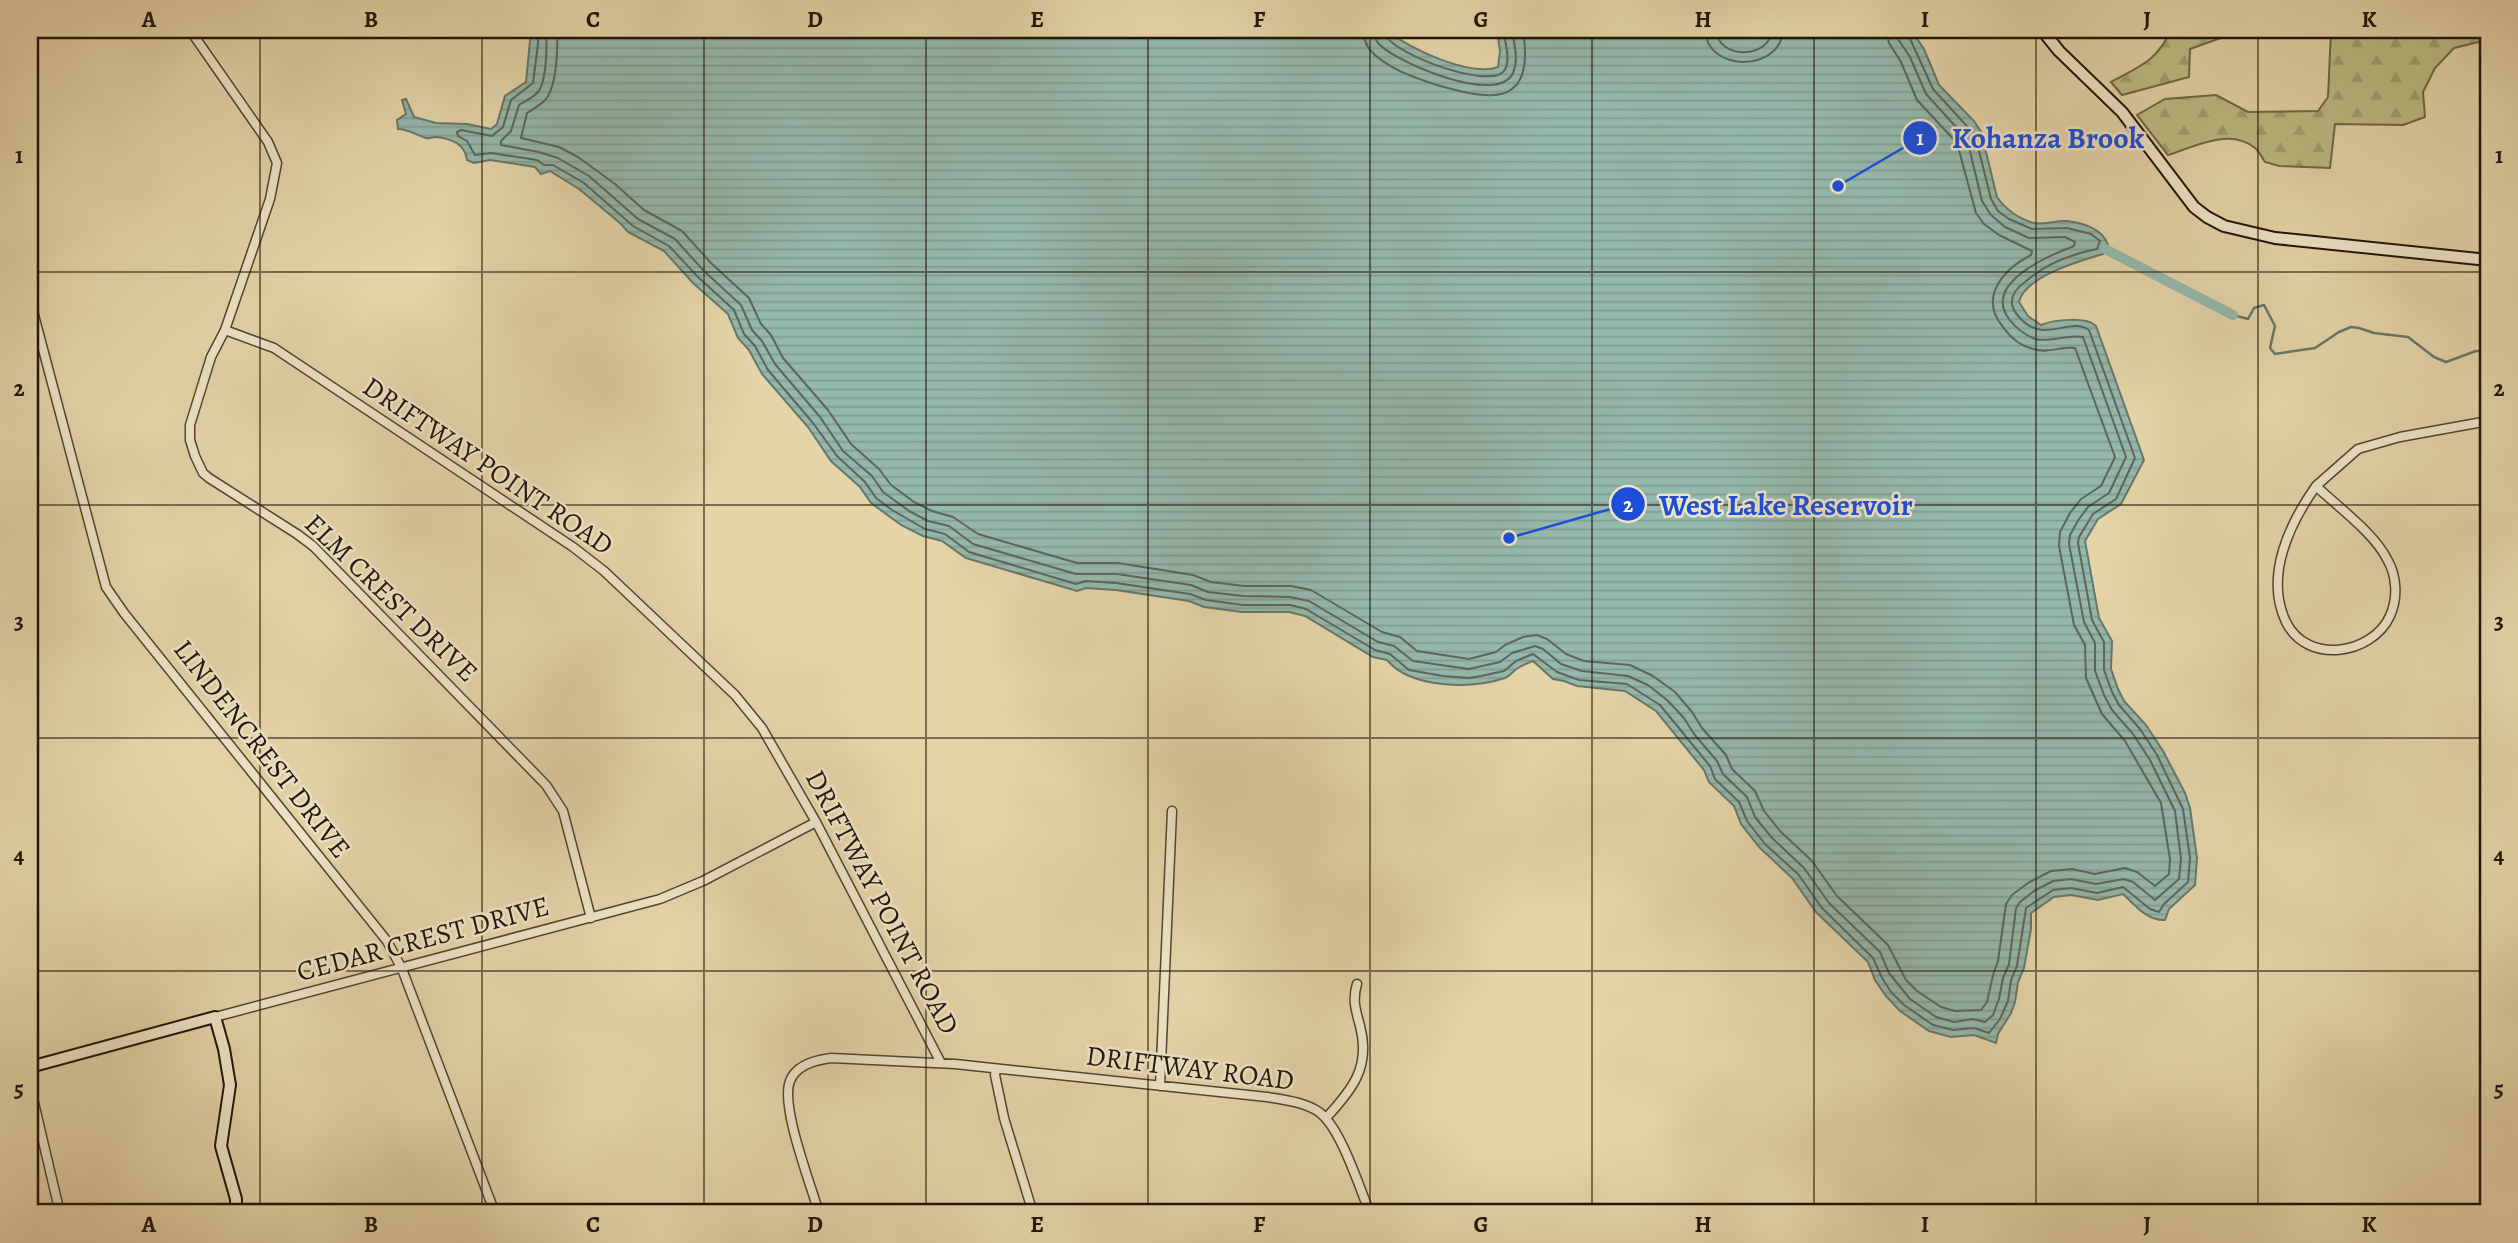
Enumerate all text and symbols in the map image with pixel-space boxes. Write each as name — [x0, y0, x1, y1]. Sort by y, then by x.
text: A — [141, 4, 157, 35]
text: B — [364, 4, 378, 35]
text: C — [586, 4, 600, 35]
text: D — [807, 4, 823, 35]
text: E — [1030, 4, 1044, 35]
text: F — [1253, 4, 1266, 35]
text: G — [1473, 4, 1489, 35]
text: H — [1694, 4, 1712, 35]
text: I — [1921, 4, 1929, 35]
text: J — [2143, 4, 2151, 35]
text: K — [2361, 4, 2377, 35]
callout: Kohanza Brook — [1902, 112, 2158, 163]
text: Kohanza Brook — [1952, 118, 2145, 158]
text: 1 — [1916, 124, 1924, 152]
text: 1 — [15, 140, 23, 171]
text: 1 — [2495, 140, 2503, 171]
street label: DRIFTWAY POINT ROAD — [355, 368, 621, 564]
text: 2 — [13, 373, 25, 404]
text: 2 — [2493, 373, 2505, 404]
callout: West Lake Reservoir — [1610, 479, 1927, 530]
text: West Lake Reservoir — [1658, 485, 1913, 525]
text: 2 — [1623, 491, 1633, 519]
street label: ELM CREST DRIVE — [296, 505, 486, 691]
text: 3 — [14, 606, 24, 637]
text: 3 — [2494, 606, 2504, 637]
street label: LINDENCREST DRIVE — [165, 632, 359, 866]
street label: DRIFTWAY POINT ROAD — [796, 763, 968, 1041]
text: 4 — [14, 840, 25, 871]
text: 4 — [2494, 840, 2505, 871]
street label: CEDAR CREST DRIVE — [293, 887, 553, 991]
street label: DRIFTWAY ROAD — [1084, 1036, 1296, 1100]
text: 5 — [14, 1073, 24, 1104]
text: 5 — [2494, 1073, 2504, 1104]
text: A — [141, 1209, 157, 1240]
text: B — [364, 1209, 378, 1240]
text: C — [586, 1209, 600, 1240]
text: D — [807, 1209, 823, 1240]
text: E — [1030, 1209, 1044, 1240]
text: F — [1253, 1209, 1266, 1240]
text: G — [1473, 1209, 1489, 1240]
text: H — [1694, 1209, 1712, 1240]
text: I — [1921, 1209, 1929, 1240]
text: J — [2143, 1209, 2151, 1240]
text: K — [2361, 1209, 2377, 1240]

